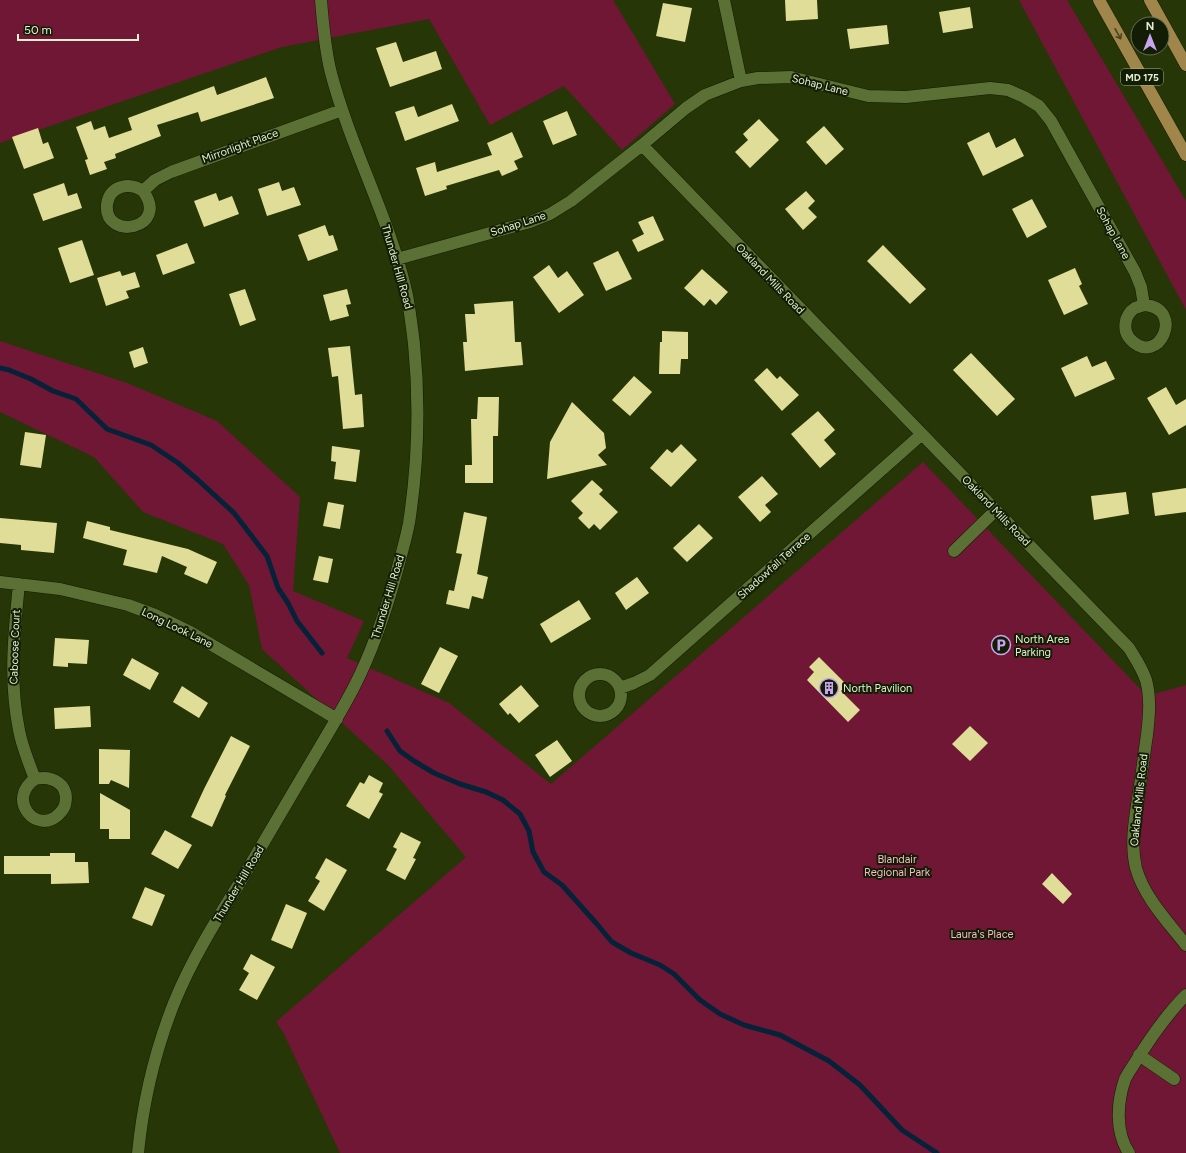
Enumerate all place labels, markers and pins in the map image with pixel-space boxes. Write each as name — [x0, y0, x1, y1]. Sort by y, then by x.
place label: North Area Parking — [1015, 633, 1069, 659]
parking icon: North Area Parking — [990, 634, 1012, 656]
building icon: North Pavilion — [818, 677, 840, 699]
place label: North Pavilion — [843, 682, 912, 695]

